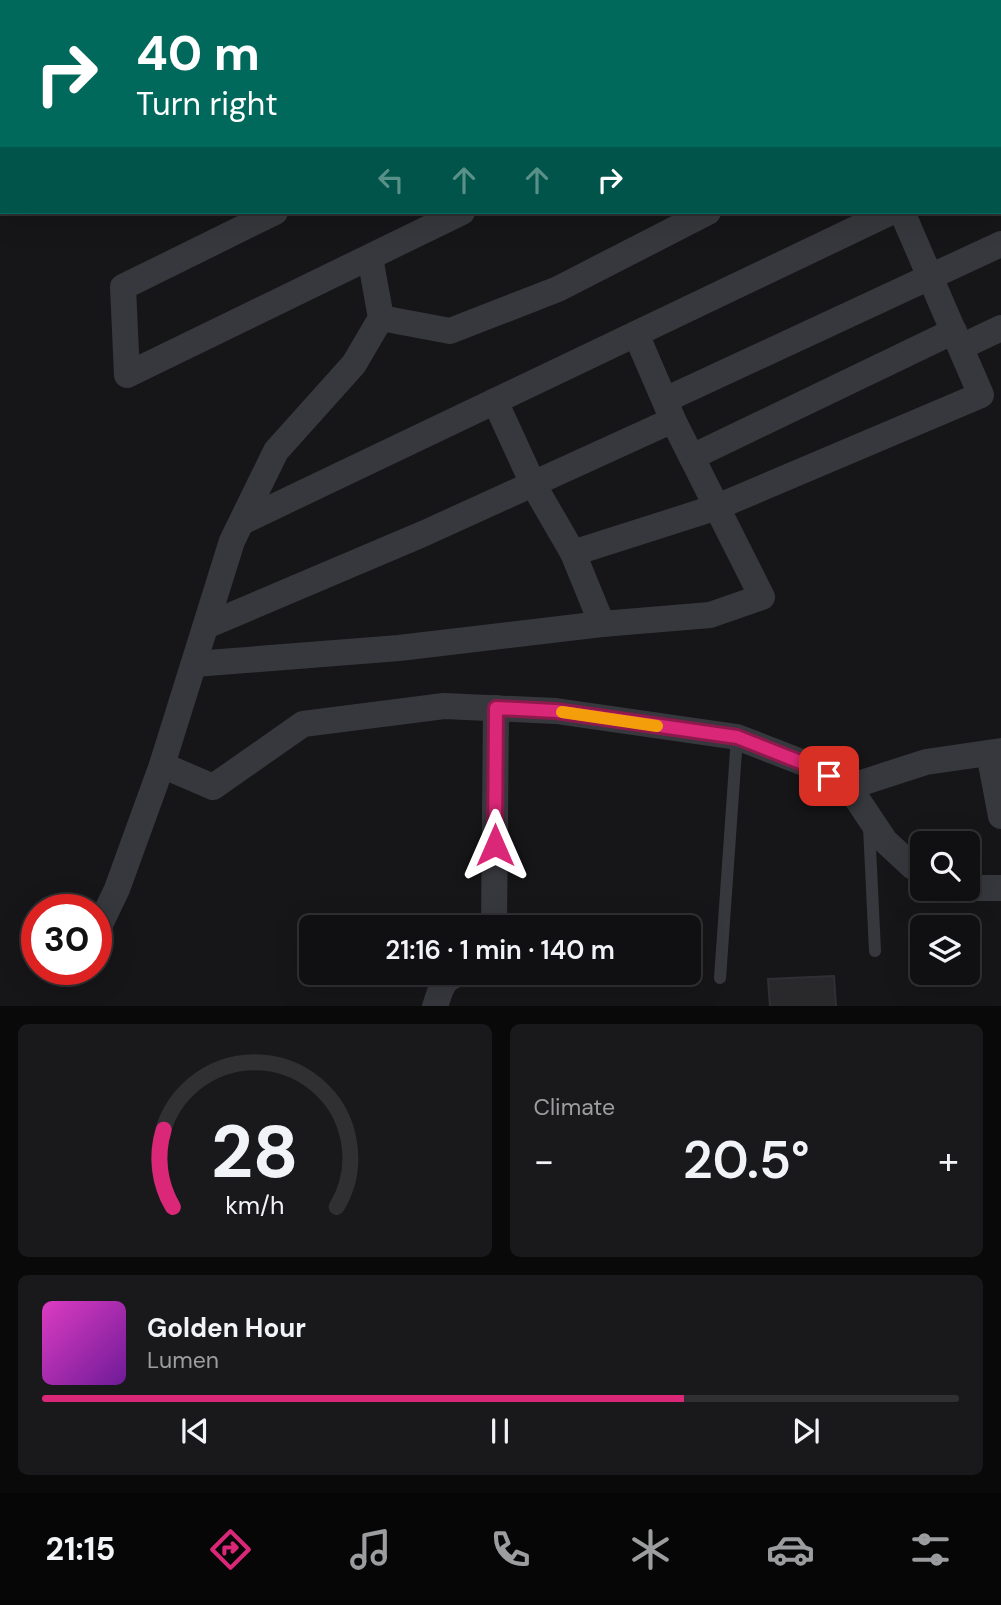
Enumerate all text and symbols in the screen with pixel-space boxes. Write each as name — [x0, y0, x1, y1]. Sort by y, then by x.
text: 40 m — [136, 21, 260, 85]
icon: right — [21, 28, 112, 119]
text: Turn right — [136, 83, 278, 125]
icon: left — [372, 161, 410, 199]
icon: ahead — [445, 161, 483, 199]
icon: ahead — [518, 161, 556, 199]
icon: right — [591, 161, 629, 199]
pin — [799, 746, 859, 806]
icon: arrive — [810, 757, 848, 795]
position arrow — [458, 808, 532, 882]
map controls — [910, 831, 980, 985]
button: search — [910, 831, 980, 901]
speed limit sign: 30 — [21, 894, 112, 985]
button: layers — [910, 915, 980, 985]
text: 21:16 · 1 min · 140 m — [385, 933, 615, 967]
text: Climate — [534, 1092, 615, 1122]
text: 28 — [211, 1105, 299, 1200]
text: 20.5° — [683, 1126, 810, 1194]
text: − — [534, 1136, 554, 1186]
text: + — [938, 1136, 959, 1186]
text: km/h — [225, 1188, 284, 1221]
text: Golden Hour — [147, 1311, 306, 1345]
text: Lumen — [147, 1345, 219, 1375]
icon: previous — [176, 1412, 214, 1450]
icon: pause — [481, 1412, 519, 1450]
icon: next — [787, 1412, 825, 1450]
icon: directions — [206, 1525, 255, 1574]
icon: music — [346, 1525, 395, 1574]
icon: phone — [486, 1525, 535, 1574]
icon: climate — [626, 1525, 675, 1574]
icon: car — [766, 1525, 815, 1574]
icon: filters — [906, 1525, 955, 1574]
text: 21:15 — [46, 1528, 115, 1570]

